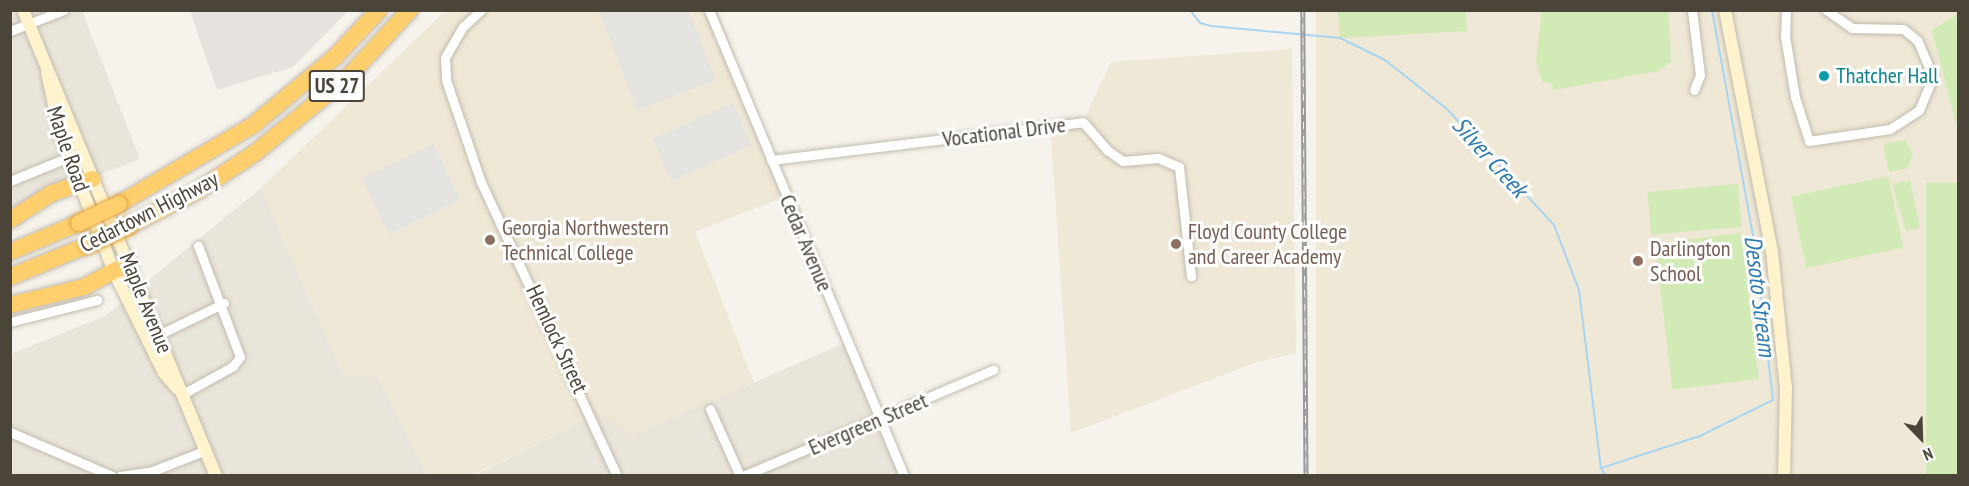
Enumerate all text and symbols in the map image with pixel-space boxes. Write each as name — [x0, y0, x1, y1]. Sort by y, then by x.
place label: Thatcher Hall — [1836, 63, 1938, 89]
road number: US 27 — [308, 68, 366, 104]
marker: Thatcher Hall — [1817, 69, 1831, 83]
street label: Maple Road — [41, 103, 95, 195]
street label: Vocational Drive — [941, 111, 1067, 153]
water label: Silver Creek — [1446, 111, 1534, 203]
street label: Cedartown Highway — [75, 166, 223, 258]
street label: Cedar Avenue — [774, 190, 838, 296]
place label: Georgia Northwestern Technical College — [502, 214, 669, 266]
place label: Floyd County College and Career Academy — [1188, 218, 1348, 270]
marker: Georgia Northwestern Technical College — [483, 233, 497, 247]
water label: Desoto Stream — [1738, 234, 1782, 358]
place label: Darlington School — [1650, 235, 1730, 286]
marker: Floyd County College and Career Academy — [1169, 237, 1183, 251]
street label: Maple Avenue — [114, 248, 178, 358]
marker: Darlington School — [1631, 254, 1645, 268]
street label: Hemlock Street — [520, 281, 594, 397]
street label: Evergreen Street — [805, 387, 931, 461]
north arrow — [1891, 408, 1951, 468]
text: N — [1920, 444, 1936, 465]

